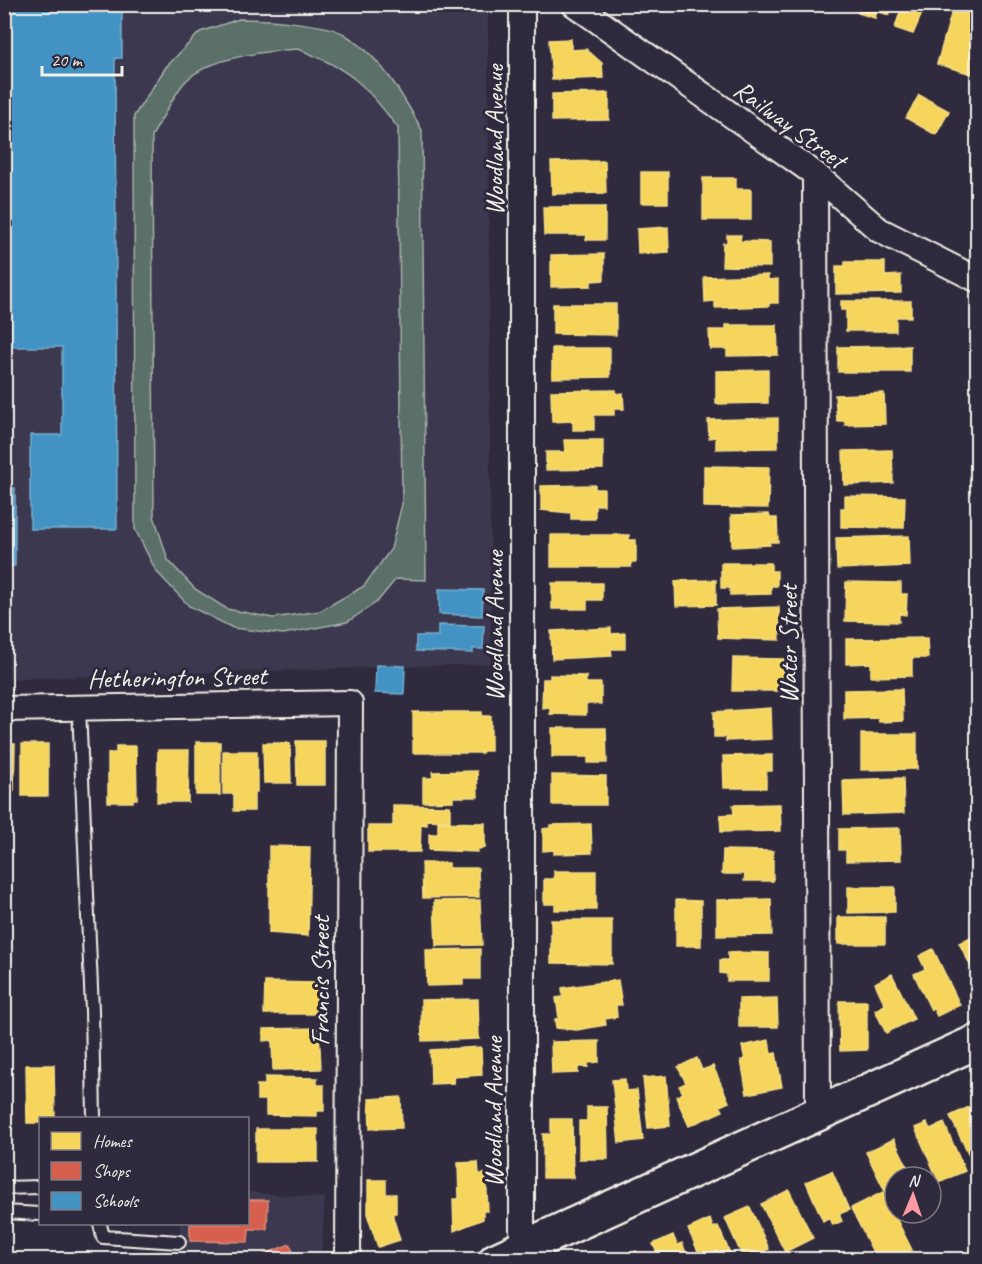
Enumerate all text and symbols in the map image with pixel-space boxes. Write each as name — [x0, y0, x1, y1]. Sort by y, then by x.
scale bar — [42, 39, 122, 77]
text: 20 m — [51, 49, 84, 71]
street label: Woodland Avenue — [478, 63, 511, 215]
street label: Railway Street — [727, 73, 855, 178]
street label: Woodland Avenue — [478, 549, 511, 701]
street label: Water Street — [772, 582, 805, 703]
street label: Hetherington Street — [87, 659, 269, 696]
street label: Francis Street — [304, 914, 337, 1046]
street label: Woodland Avenue — [477, 1035, 510, 1187]
legend — [39, 1117, 249, 1225]
text: Homes — [93, 1130, 133, 1152]
text: Shops — [93, 1160, 132, 1182]
north arrow — [883, 1165, 943, 1225]
text: N — [908, 1171, 922, 1191]
text: Schools — [93, 1190, 140, 1212]

